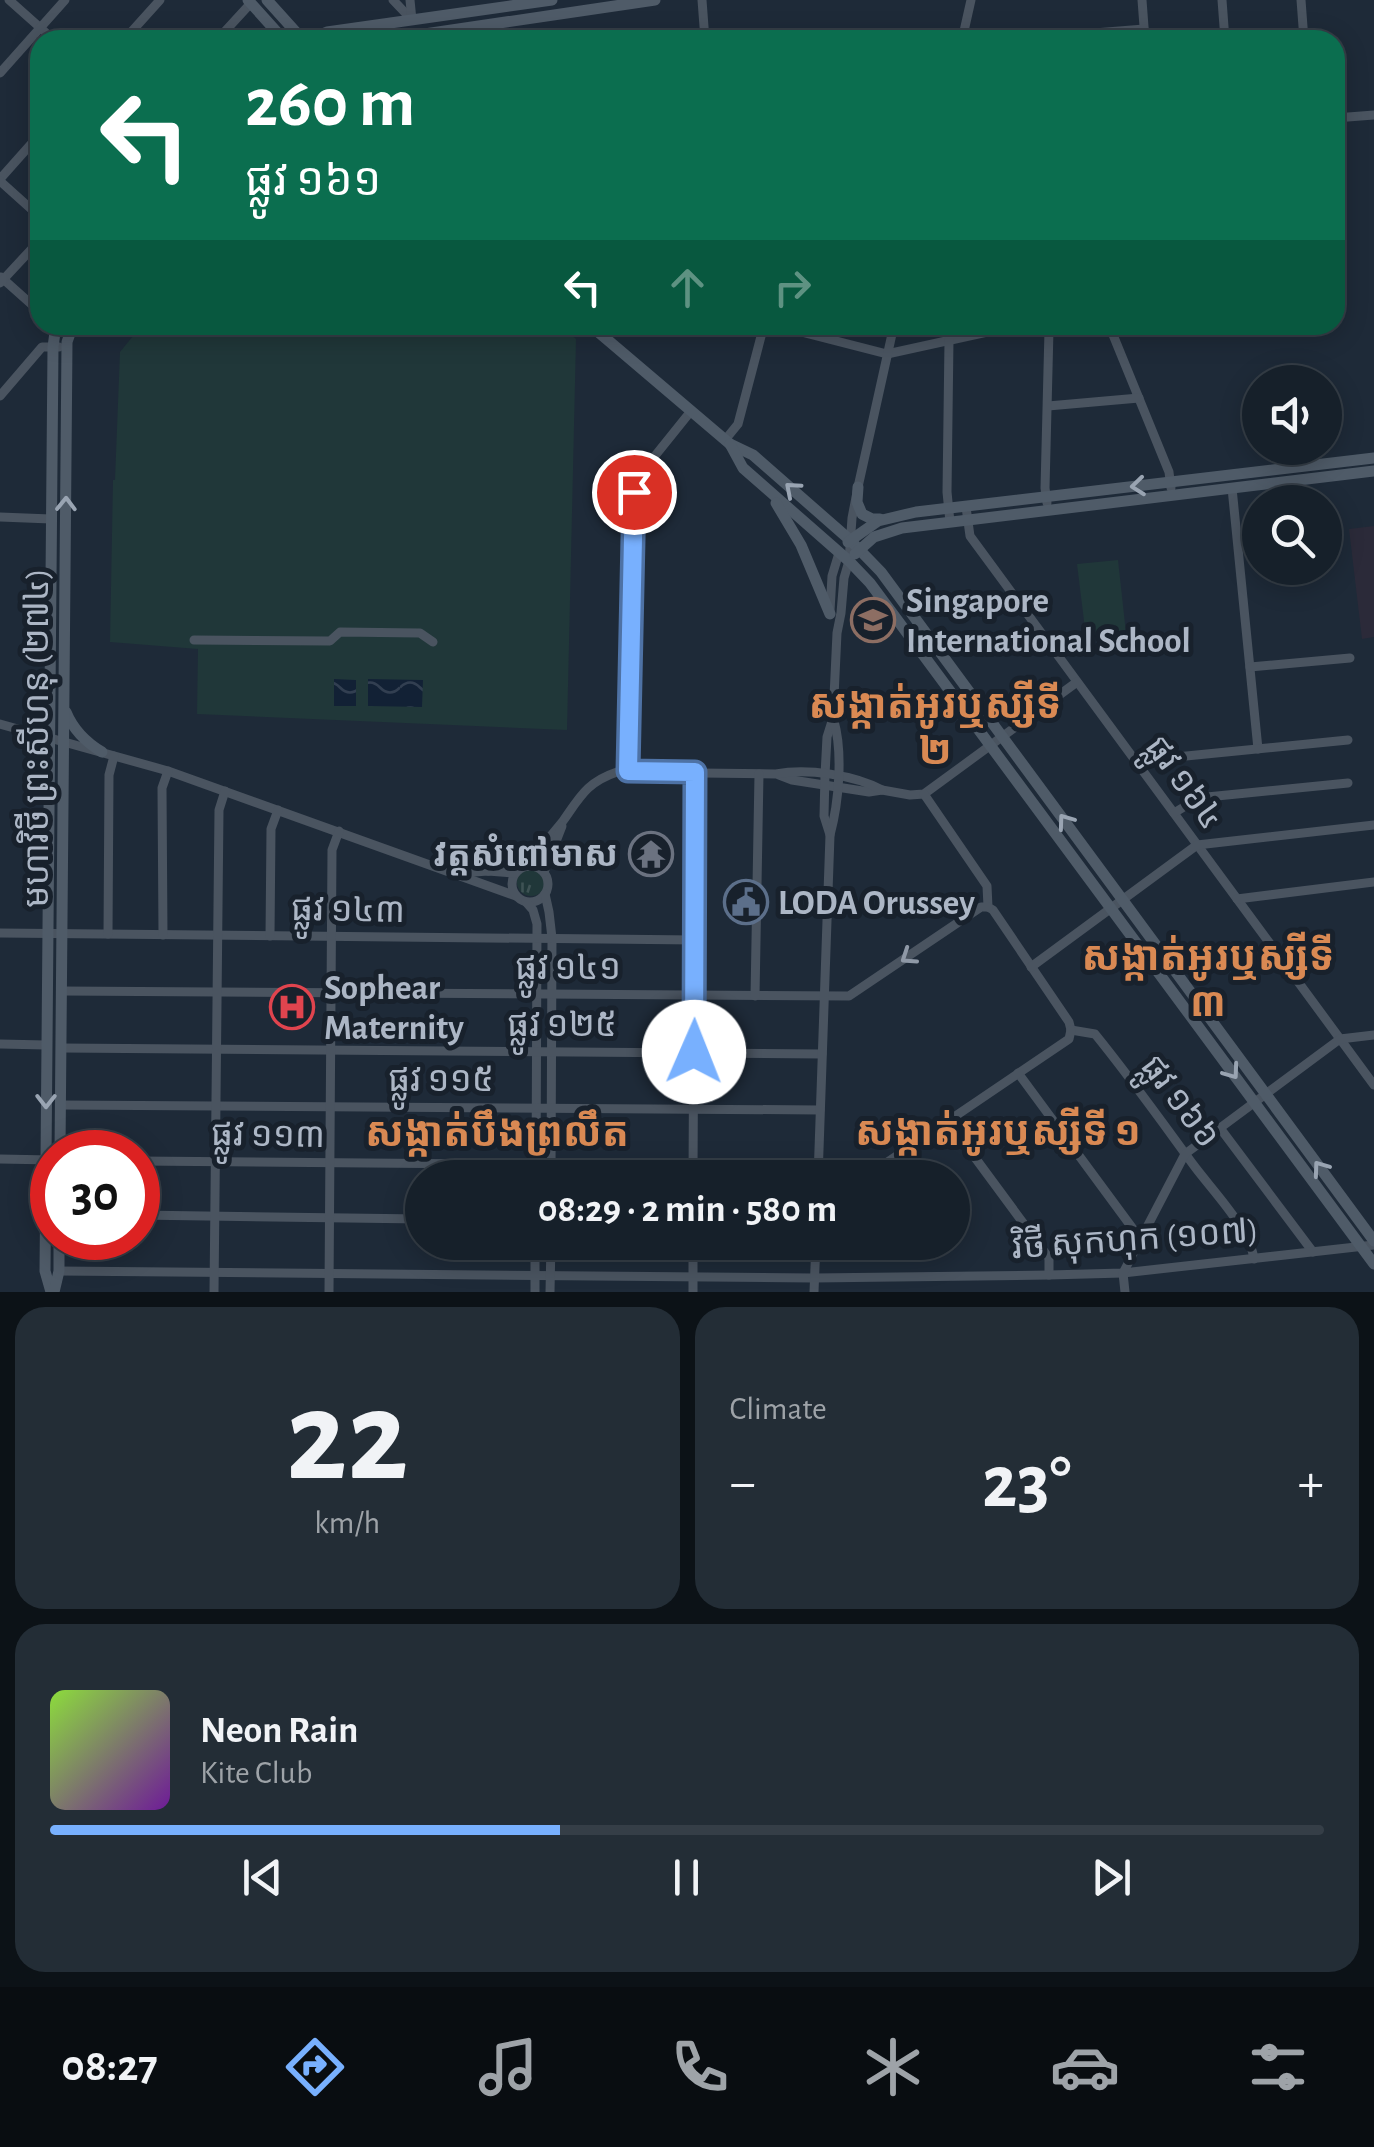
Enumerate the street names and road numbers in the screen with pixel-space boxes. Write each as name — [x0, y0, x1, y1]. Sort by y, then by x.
street label: មហាវិថី ព្រះសីហនុ (២៧៤) — [14, 568, 58, 908]
street label: ផ្លូវ ១៦៤ — [1128, 730, 1229, 843]
street label: ផ្លូវ ១៤៣ — [290, 892, 405, 941]
street label: ផ្លូវ ១៤១ — [515, 951, 621, 998]
street label: ផ្លូវ ១២៥ — [507, 1008, 617, 1055]
street label: ផ្លូវ ១៦៦ — [1124, 1049, 1226, 1162]
street label: ផ្លូវ ១១៥ — [388, 1063, 494, 1110]
street label: ផ្លូវ ១១៣ — [210, 1117, 325, 1166]
street label: វិថី សុកហុក (១០៧) — [1010, 1207, 1260, 1268]

